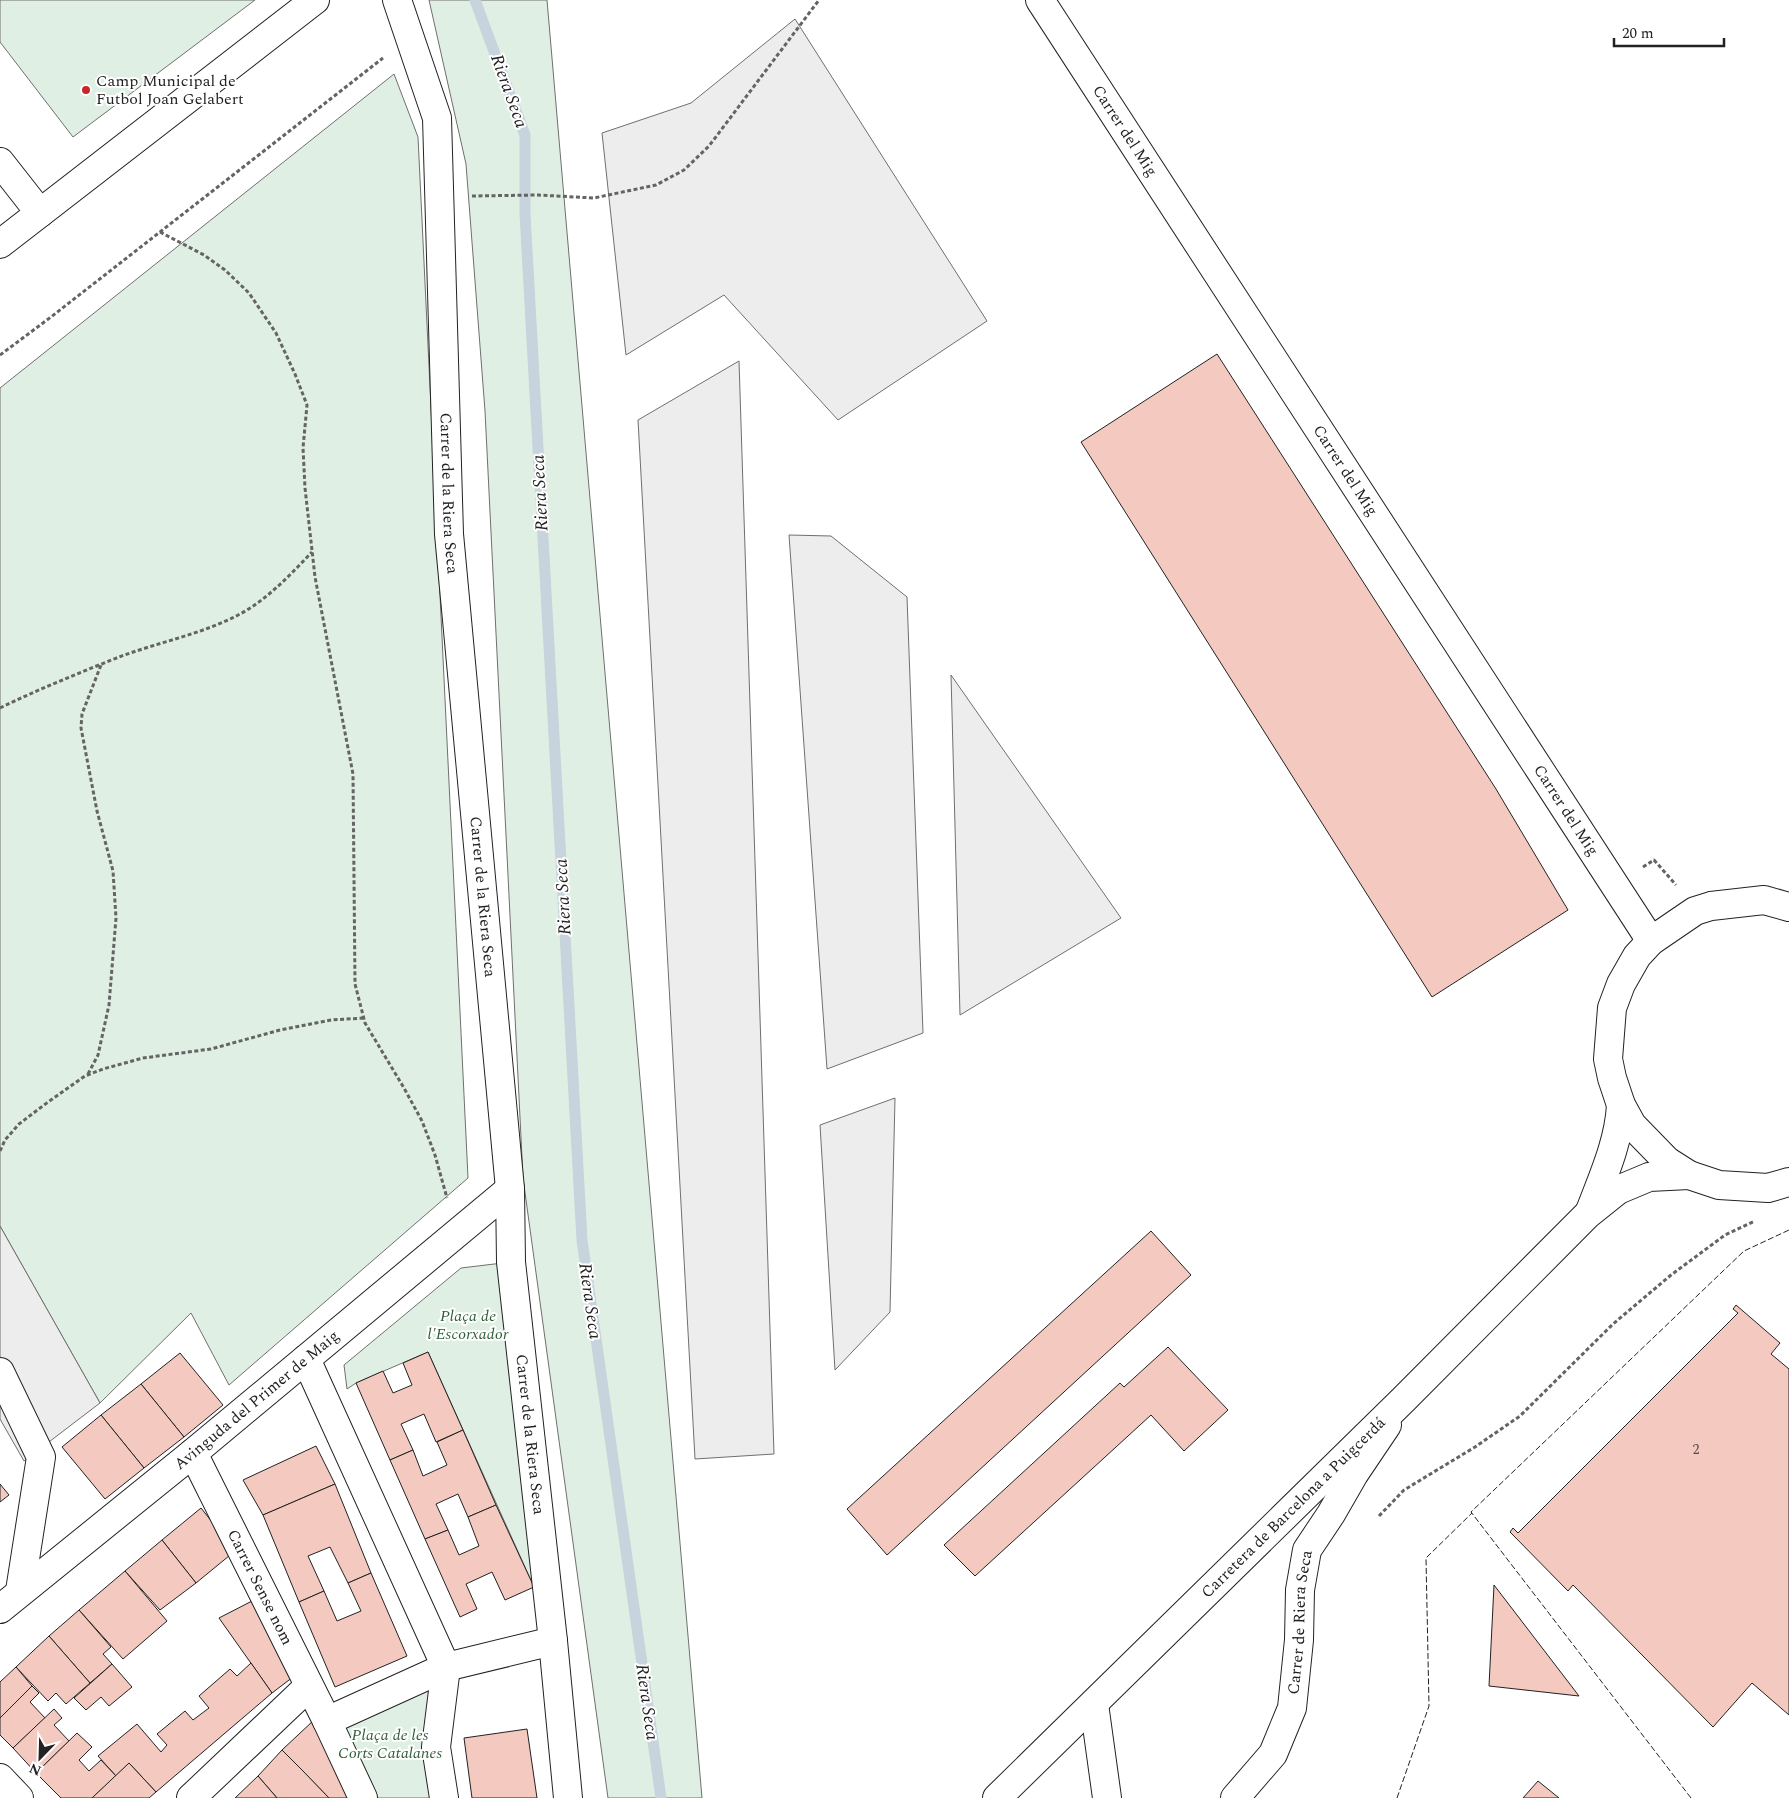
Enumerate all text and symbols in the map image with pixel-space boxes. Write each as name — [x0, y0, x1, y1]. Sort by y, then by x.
scale bar — [1614, 15, 1724, 47]
text: 20 m — [1622, 22, 1654, 45]
water label: Riera Seca — [483, 50, 535, 132]
place label: Camp Municipal de Futbol Joan Gelabert — [96, 69, 244, 111]
street label: Carrer del Mig — [1086, 80, 1164, 181]
marker: Camp Municipal de Futbol Joan Gelabert — [80, 84, 92, 96]
street label: Carrer de la Riera Seca — [434, 412, 465, 575]
street label: Carrer del Mig — [1307, 420, 1384, 521]
water label: Riera Seca — [525, 454, 555, 532]
street label: Carrer del Mig — [1527, 760, 1605, 861]
street label: Carrer de la Riera Seca — [463, 815, 502, 978]
water label: Riera Seca — [548, 858, 578, 936]
water label: Riera Seca — [571, 1261, 609, 1341]
park label: Plaça de l'Escorxador — [428, 1304, 509, 1346]
street label: Avinguda del Primer de Maig — [169, 1324, 344, 1476]
street label: Carrer de la Riera Seca — [509, 1353, 551, 1516]
street label: Carretera de Barcelona a Puigcerdá — [1196, 1411, 1391, 1604]
house number: 2 — [1693, 1439, 1700, 1460]
street label: Carrer Sense nom — [221, 1525, 299, 1649]
street label: Carrer de Riera Seca — [1281, 1548, 1319, 1696]
water label: Riera Seca — [628, 1662, 666, 1742]
park label: Plaça de les Corts Catalanes — [338, 1723, 442, 1765]
north arrow — [15, 1733, 65, 1783]
text: N — [26, 1758, 44, 1781]

